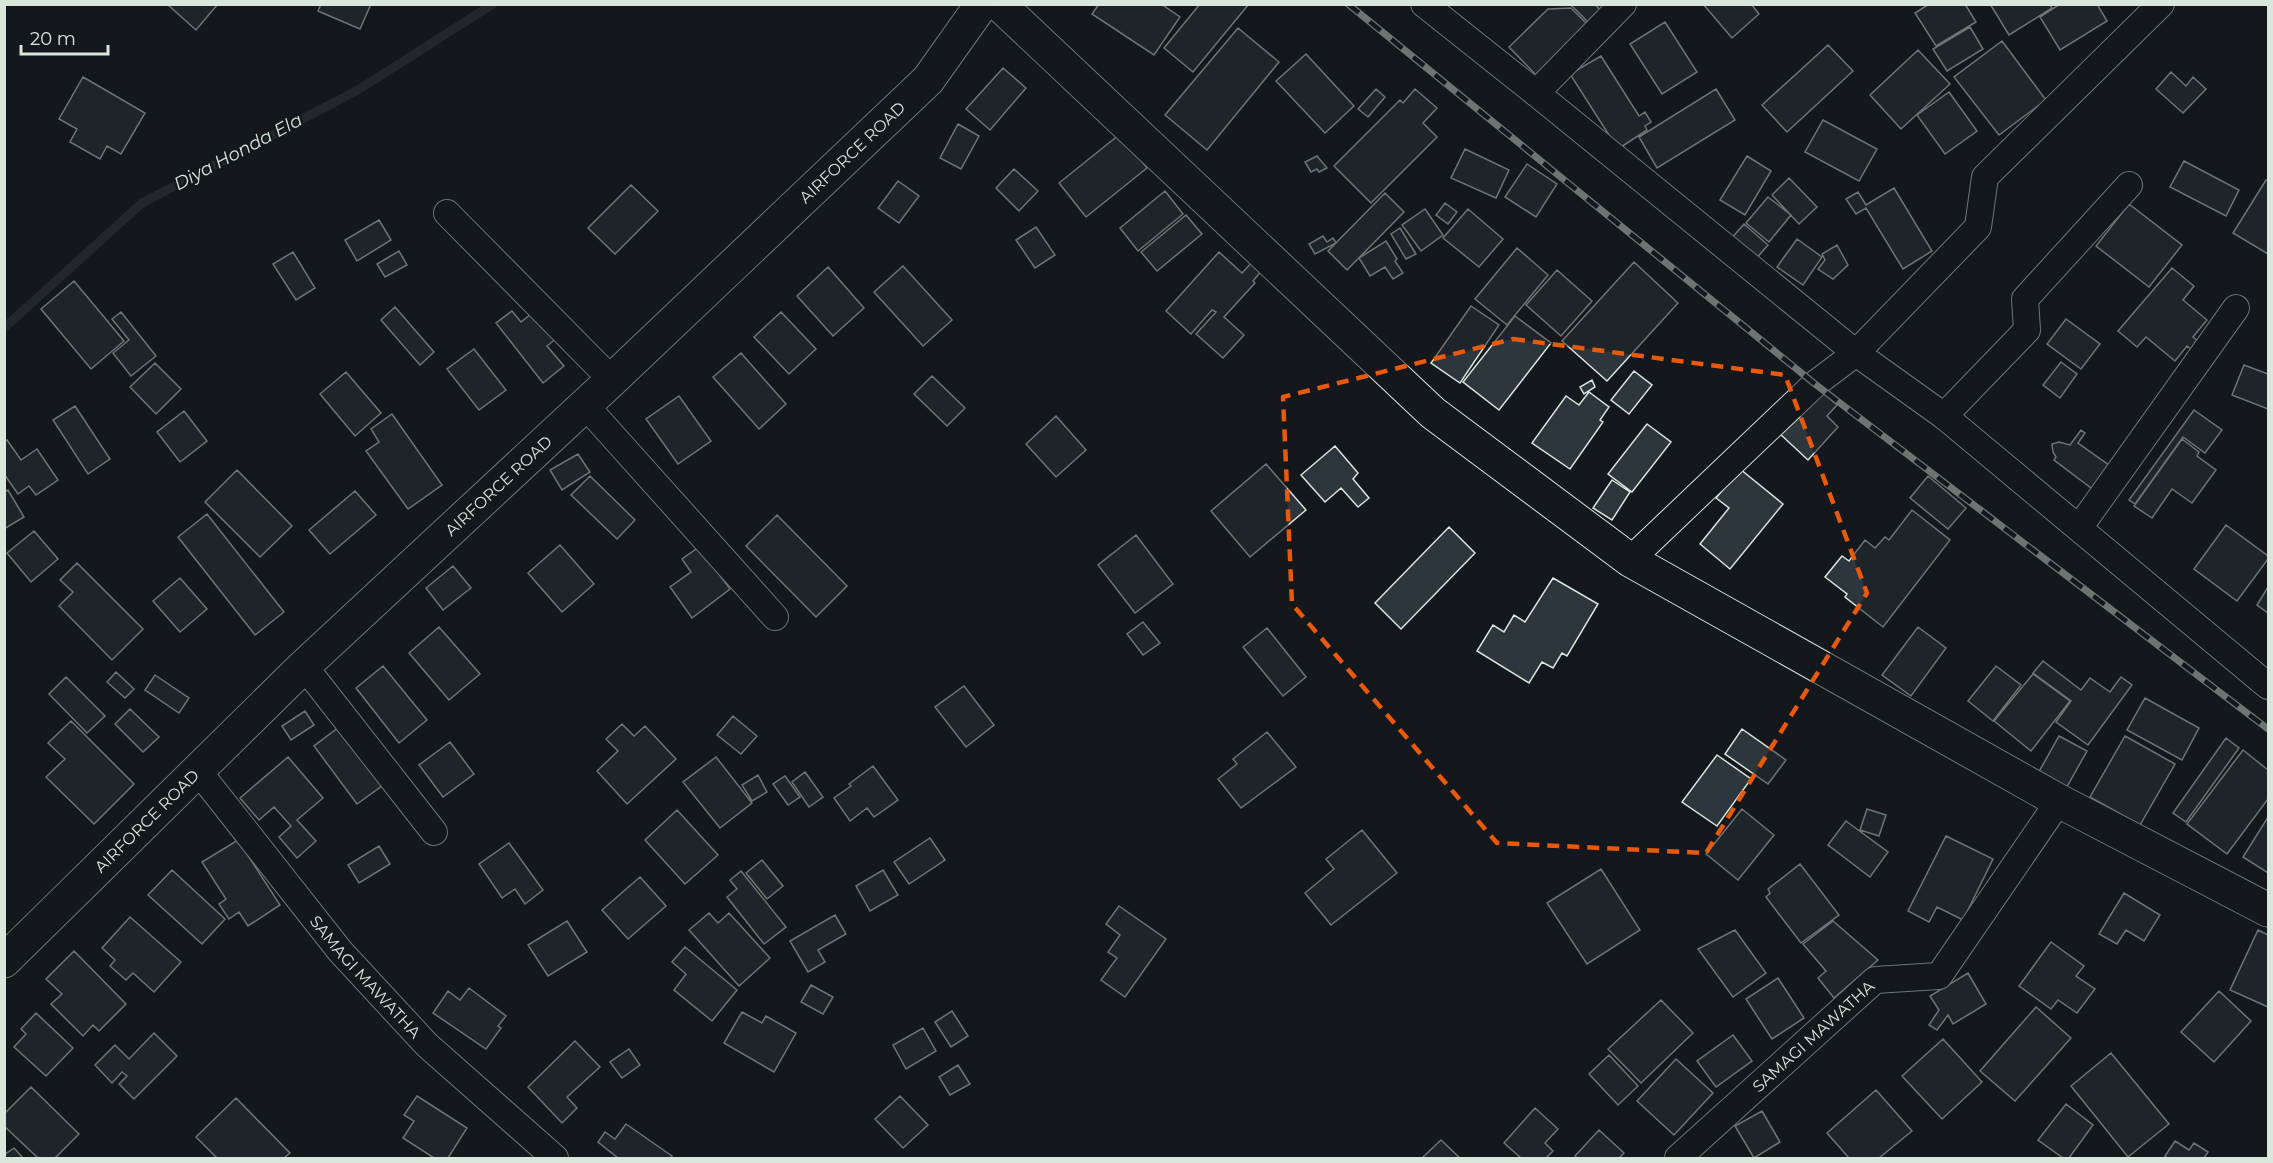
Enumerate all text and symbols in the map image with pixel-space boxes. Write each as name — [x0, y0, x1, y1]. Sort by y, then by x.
scale bar — [21, 18, 108, 56]
text: 20 m — [30, 28, 76, 50]
street label: AIRFORCE ROAD — [796, 98, 909, 207]
water label: Diya Honda Ela — [170, 109, 306, 195]
street label: AIRFORCE ROAD — [441, 432, 556, 540]
street label: AIRFORCE ROAD — [91, 766, 203, 877]
street label: SAMAGI MAWATHA — [306, 912, 425, 1042]
street label: SAMAGI MAWATHA — [1749, 976, 1879, 1096]

